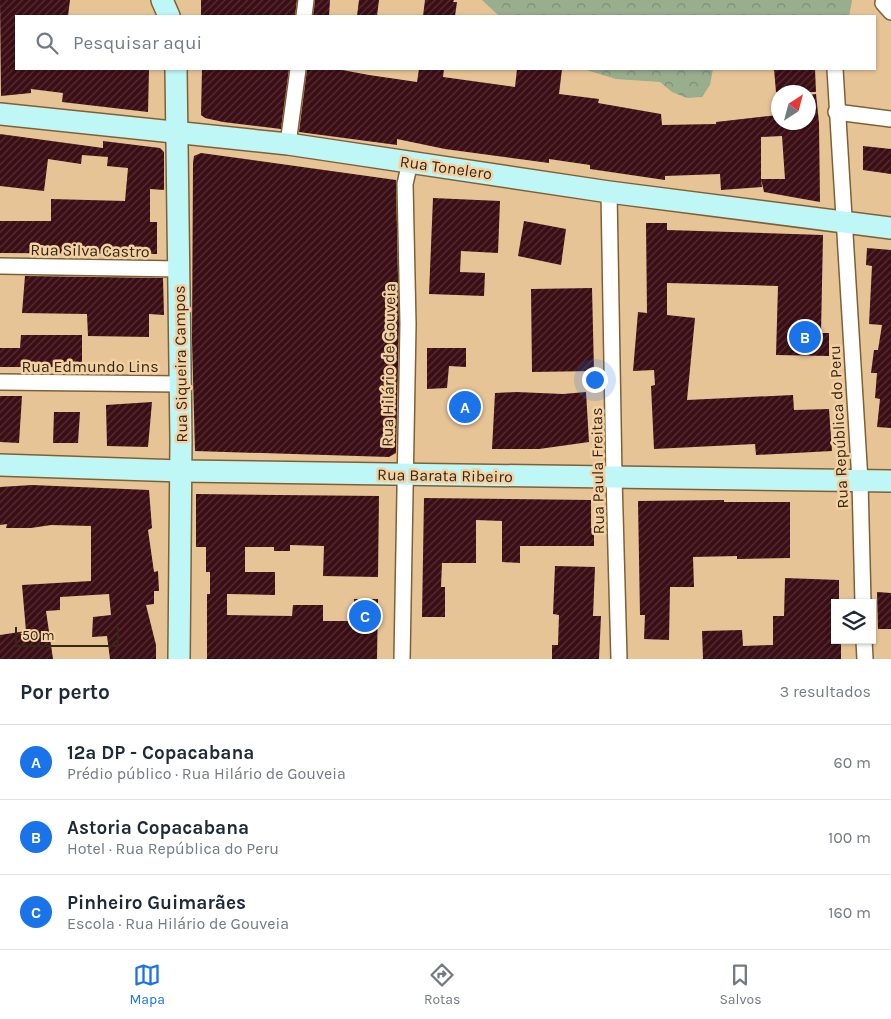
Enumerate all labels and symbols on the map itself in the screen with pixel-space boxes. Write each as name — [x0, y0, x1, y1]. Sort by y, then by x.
north arrow — [771, 85, 816, 130]
street label: Rua Tonelero — [399, 152, 493, 183]
street label: Rua Silva Castro — [30, 240, 150, 261]
street label: Rua Hilário de Gouveia — [378, 283, 399, 447]
street label: Rua Siqueira Campos — [170, 285, 191, 443]
pin: B — [789, 318, 821, 356]
street label: Rua República do Peru — [825, 345, 852, 509]
street label: Rua Edmundo Lins — [21, 357, 159, 376]
your location — [582, 367, 608, 393]
pin: A — [449, 388, 481, 426]
street label: Rua Paula Freitas — [587, 407, 608, 535]
street label: Rua Barata Ribeiro — [377, 465, 513, 486]
pin: C — [349, 597, 381, 635]
scale bar — [15, 624, 119, 647]

